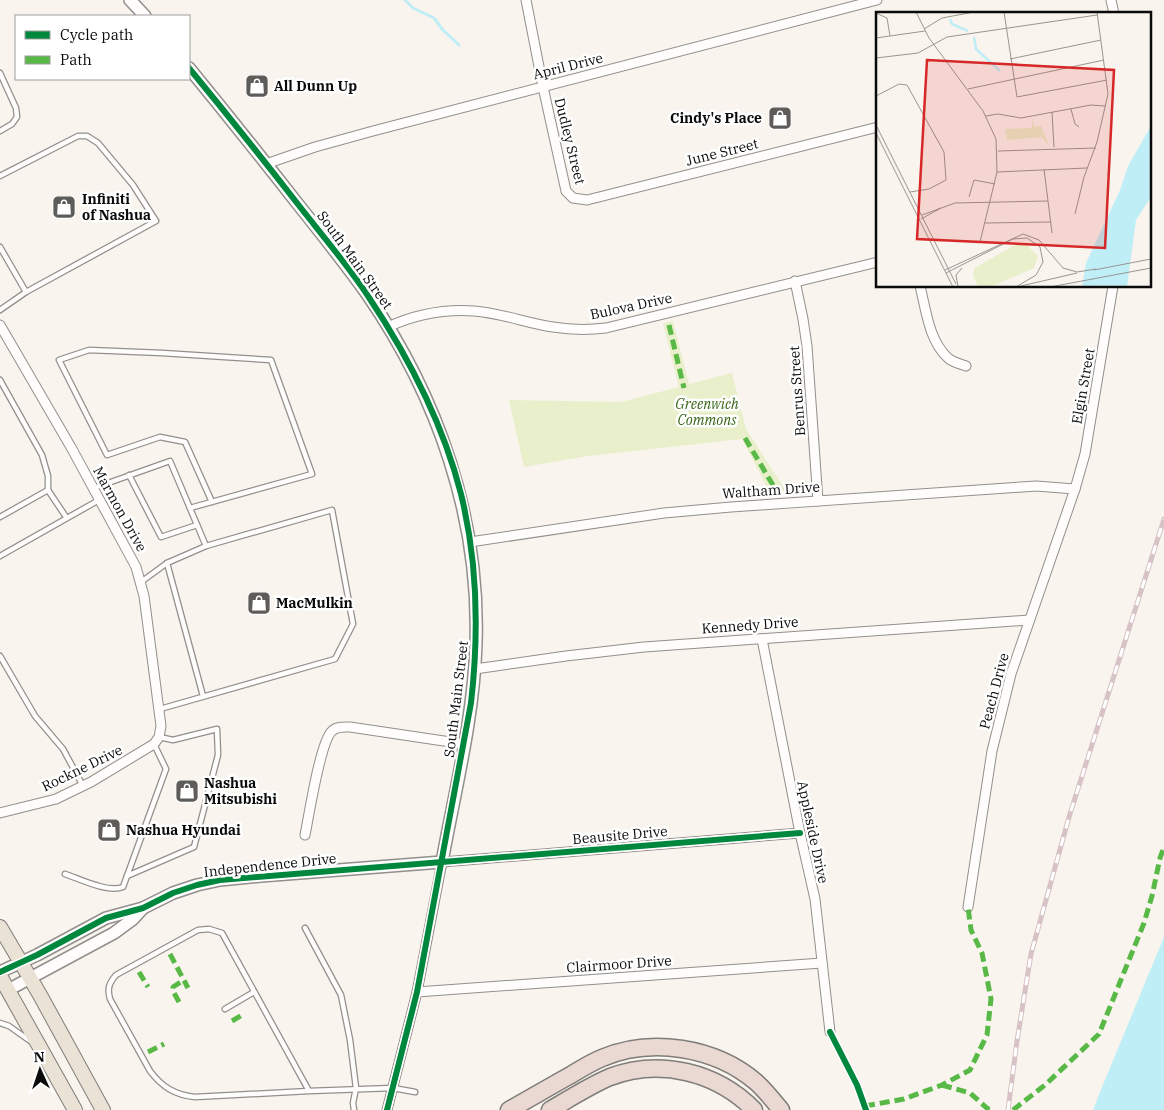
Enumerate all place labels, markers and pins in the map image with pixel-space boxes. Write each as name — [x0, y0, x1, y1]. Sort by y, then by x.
shop icon: All Dunn Up — [244, 73, 270, 99]
place label: All Dunn Up — [274, 77, 357, 95]
shop icon: Cindy's Place — [767, 105, 793, 131]
place label: Cindy's Place — [670, 109, 762, 127]
place label: Infiniti of Nashua — [82, 190, 151, 224]
shop icon: Infiniti of Nashua — [51, 194, 77, 220]
shop icon: MacMulkin — [246, 590, 272, 616]
place label: MacMulkin — [276, 594, 353, 612]
place label: Nashua Mitsubishi — [204, 774, 277, 808]
shop icon: Nashua Mitsubishi — [174, 778, 200, 804]
shop icon: Nashua Hyundai — [96, 817, 122, 843]
place label: Nashua Hyundai — [126, 821, 241, 839]

